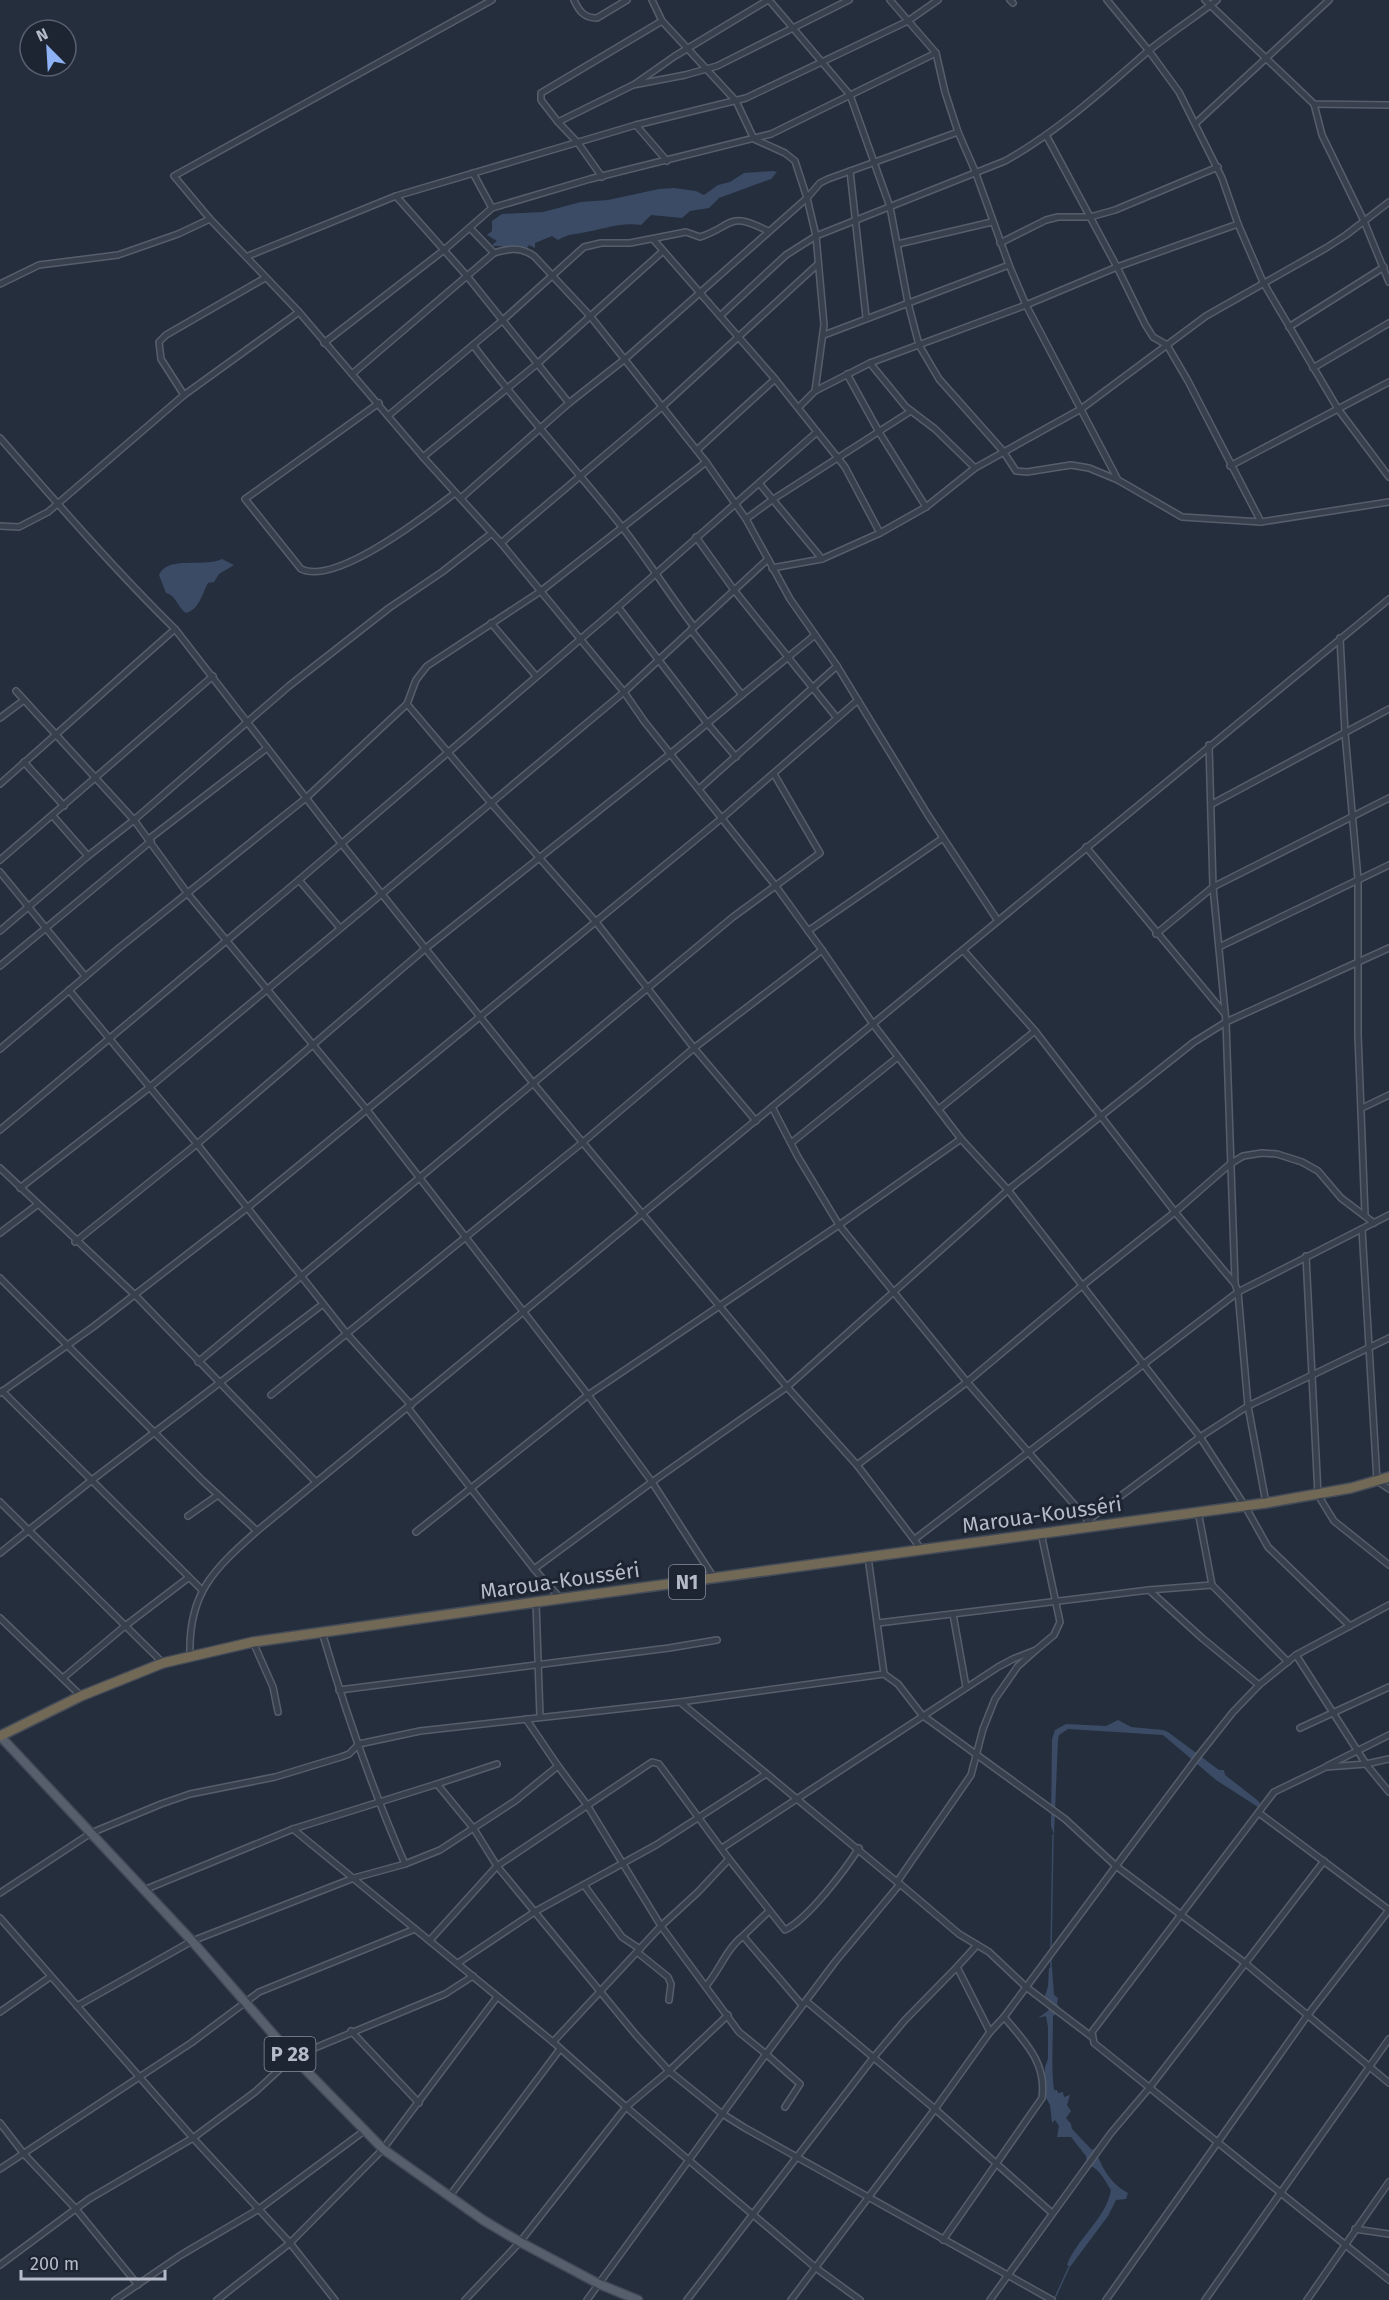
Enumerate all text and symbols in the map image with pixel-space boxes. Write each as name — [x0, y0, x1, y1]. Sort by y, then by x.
north arrow — [18, 18, 78, 78]
text: N — [33, 24, 51, 46]
street label: Maroua-Kousséri — [961, 1491, 1123, 1539]
street label: Maroua-Kousséri — [479, 1557, 641, 1605]
road number: N1 — [669, 1565, 705, 1599]
road number: P 28 — [264, 2037, 316, 2071]
scale bar — [21, 2243, 165, 2281]
text: 200 m — [30, 2253, 79, 2275]

